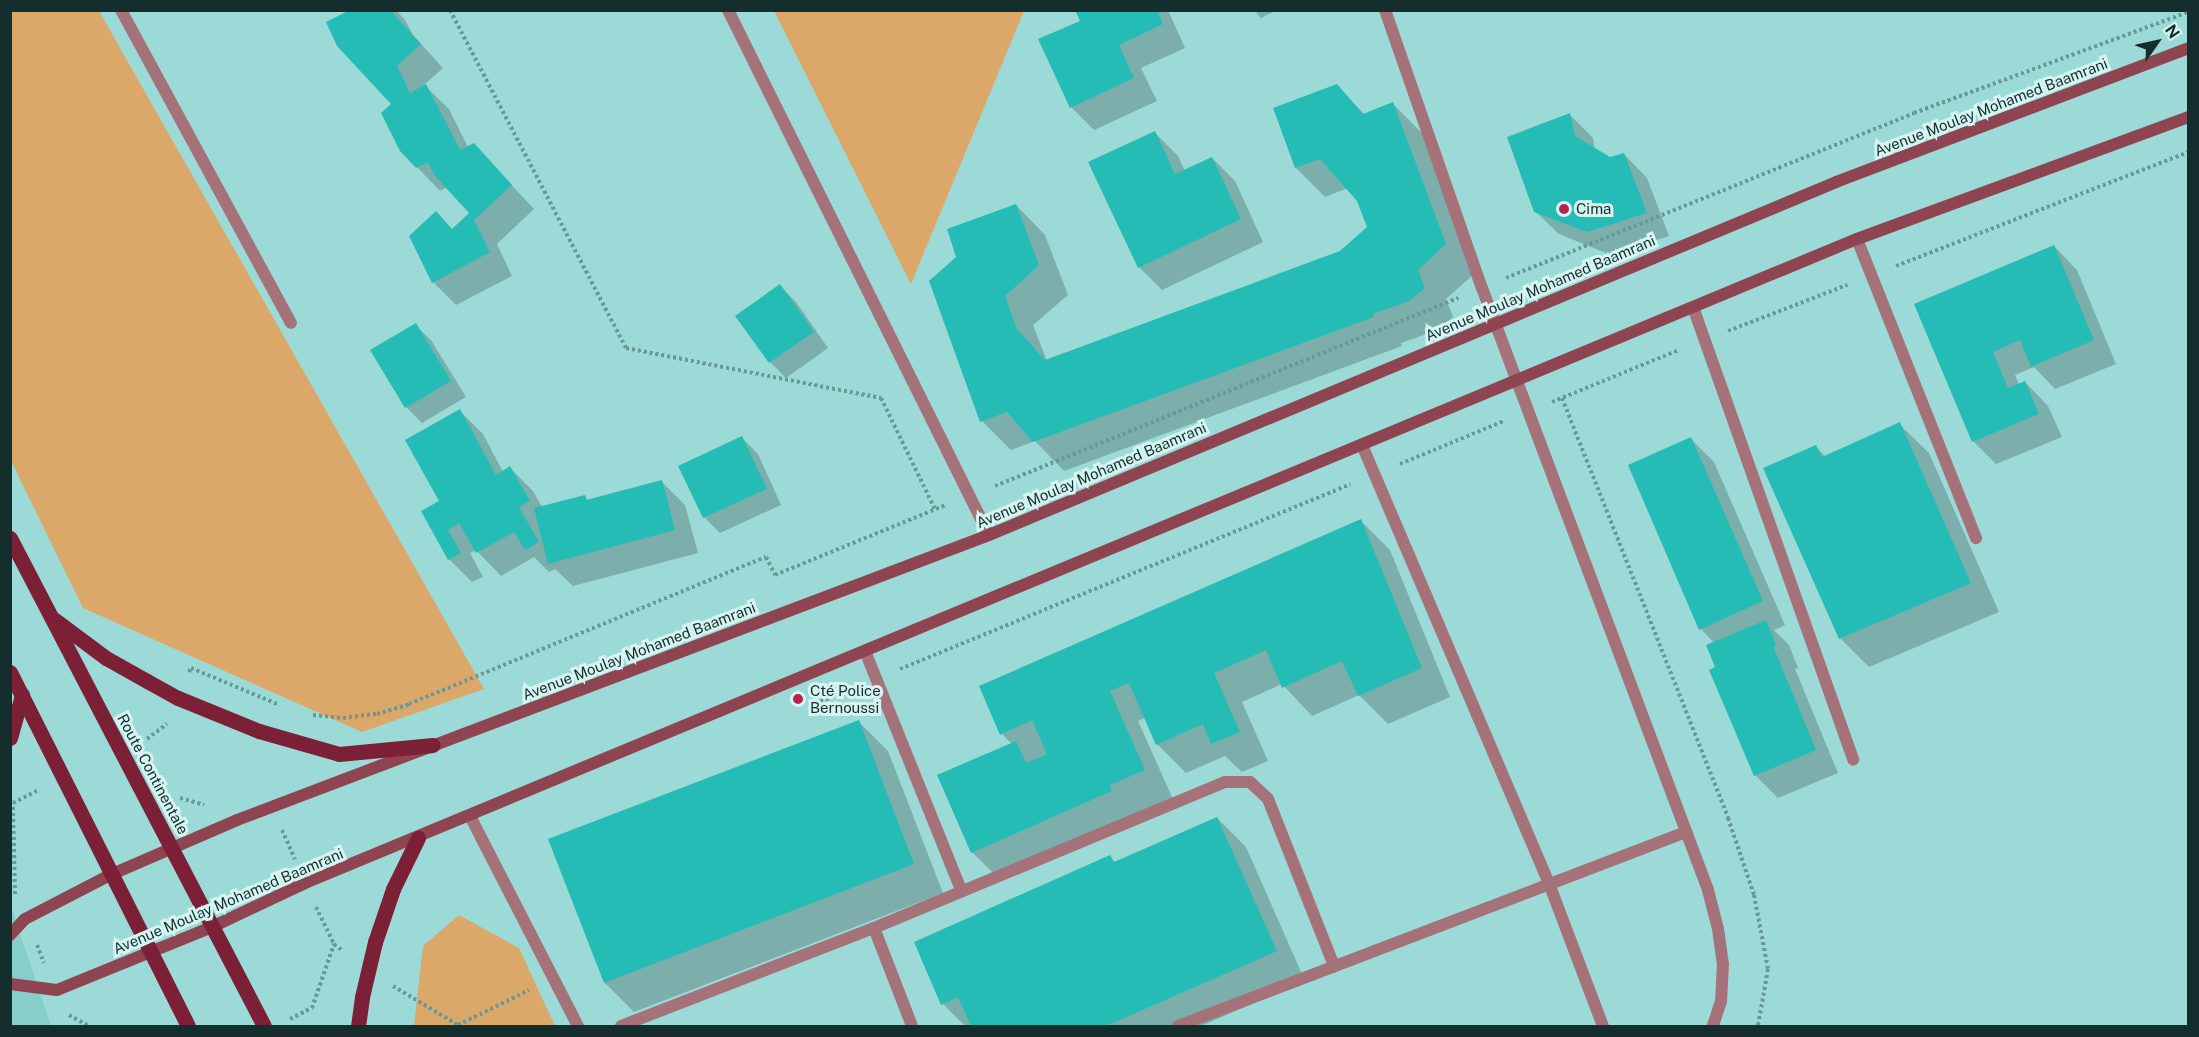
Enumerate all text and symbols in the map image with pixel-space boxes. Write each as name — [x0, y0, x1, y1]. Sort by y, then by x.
north arrow — [2127, 12, 2187, 72]
text: N — [2161, 21, 2184, 42]
street label: Avenue Moulay Mohamed Baamrani — [1872, 54, 2110, 160]
place label: Cima — [1576, 200, 1611, 218]
marker: Cima — [1557, 202, 1571, 216]
street label: Avenue Moulay Mohamed Baamrani — [1422, 231, 1658, 345]
street label: Avenue Moulay Mohamed Baamrani — [973, 418, 1209, 532]
street label: Avenue Moulay Mohamed Baamrani — [520, 598, 758, 704]
place label: Cté Police Bernoussi — [810, 681, 881, 716]
marker: Cté Police Bernoussi — [791, 692, 805, 706]
street label: Route Continentale — [114, 711, 192, 837]
street label: Avenue Moulay Mohamed Baamrani — [110, 844, 346, 958]

